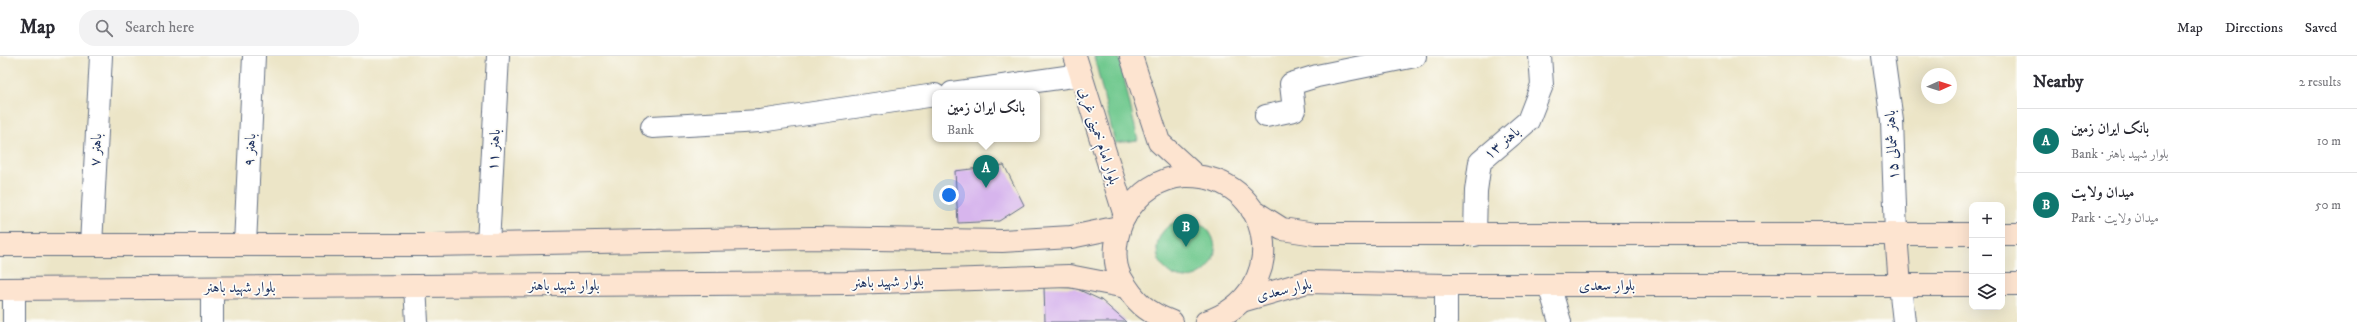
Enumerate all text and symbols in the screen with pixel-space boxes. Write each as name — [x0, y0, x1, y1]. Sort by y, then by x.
search box — [79, 10, 359, 46]
text: Map — [20, 16, 55, 39]
icon: search — [93, 17, 115, 39]
text: Search here — [125, 18, 194, 37]
text: Map — [2177, 19, 2203, 37]
text: Directions — [2225, 19, 2283, 37]
text: Saved — [2305, 19, 2337, 37]
north arrow — [1921, 68, 1957, 104]
text: Nearby — [2033, 71, 2083, 93]
text: 2 results — [2299, 74, 2341, 90]
street label: بلوار امام خمینی غربی — [1071, 85, 1124, 188]
popup — [932, 90, 1040, 142]
text: بانک ایران زمین — [947, 98, 1025, 117]
street label: باهنر شمالی ۱۵ — [1881, 109, 1903, 180]
text: بانک ایران زمین — [2071, 119, 2149, 138]
text: Bank — [947, 122, 974, 138]
street label: باهنر ۱۳ — [1480, 122, 1524, 164]
street label: باهنر ۱۱ — [483, 128, 505, 172]
street label: باهنر ۷ — [86, 133, 106, 167]
street label: باهنر ۹ — [240, 133, 260, 167]
text: A — [2042, 133, 2050, 149]
text: 10 m — [2317, 133, 2341, 149]
text: Bank · بلوار شهید باهنر — [2071, 146, 2168, 162]
pin: A — [973, 155, 999, 188]
text: میدان ولایت — [2071, 183, 2134, 202]
your location — [939, 185, 959, 205]
text: B — [2042, 197, 2050, 213]
text: 50 m — [2315, 197, 2341, 213]
map controls — [1969, 202, 2005, 310]
button: + — [1969, 202, 2005, 238]
text: Park · میدان ولایت — [2071, 210, 2159, 226]
pin: B — [1173, 214, 1199, 247]
button: − — [1969, 238, 2005, 274]
street label: بلوار شهید باهنر — [850, 271, 924, 293]
street label: بلوار سعدی — [1254, 274, 1314, 306]
button: layers — [1969, 274, 2005, 310]
street label: بلوار شهید باهنر — [526, 276, 600, 295]
street label: بلوار سعدی — [1579, 276, 1635, 295]
street label: بلوار شهید باهنر — [202, 278, 276, 297]

